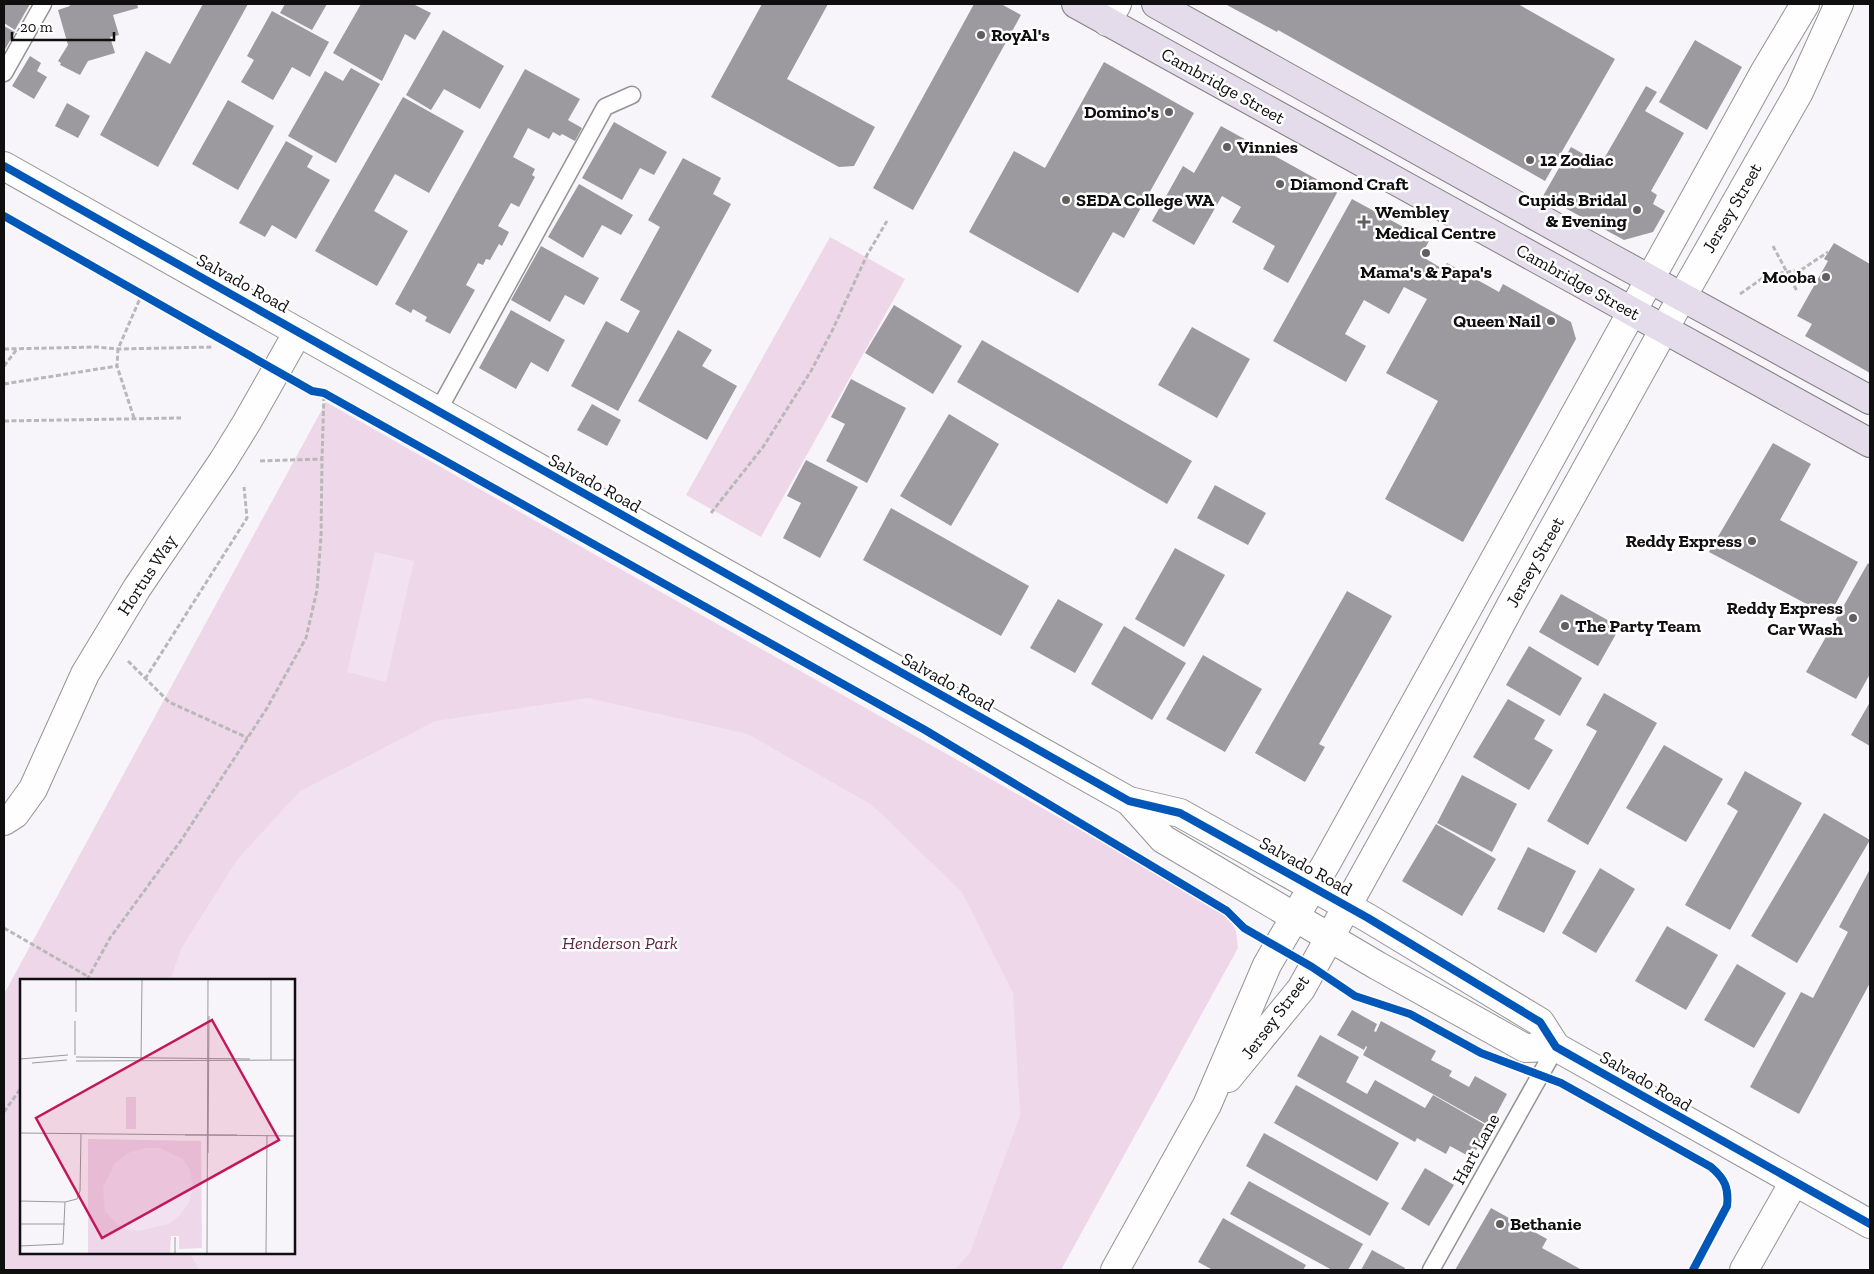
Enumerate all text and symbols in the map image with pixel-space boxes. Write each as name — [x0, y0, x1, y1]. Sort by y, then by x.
scale bar — [12, 10, 115, 42]
text: 20 m — [20, 18, 53, 36]
place label: RoyAl's — [991, 24, 1050, 46]
marker: RoyAl's — [975, 29, 987, 41]
street label: Cambridge Street — [1157, 43, 1289, 129]
place label: Domino's — [1084, 101, 1159, 123]
marker: Domino's — [1163, 106, 1175, 118]
place label: Vinnies — [1237, 136, 1298, 158]
marker: Vinnies — [1221, 141, 1233, 153]
place label: 12 Zodiac — [1540, 149, 1614, 171]
marker: 12 Zodiac — [1524, 154, 1536, 166]
street label: Jersey Street — [1697, 159, 1767, 257]
place label: Diamond Craft — [1290, 173, 1409, 195]
marker: Diamond Craft — [1274, 178, 1286, 190]
place label: SEDA College WA — [1076, 189, 1215, 211]
place label: Cupids Bridal & Evening — [1518, 189, 1627, 232]
marker: SEDA College WA — [1060, 194, 1072, 206]
place label: Wembley Medical Centre — [1375, 201, 1496, 244]
marker: Cupids Bridal & Evening — [1631, 204, 1643, 216]
marker: Wembley Medical Centre — [1357, 215, 1371, 229]
street label: Cambridge Street — [1512, 239, 1644, 325]
marker: Mama's & Papa's — [1420, 247, 1432, 259]
street label: Salvado Road — [193, 249, 293, 318]
place label: Mama's & Papa's — [1360, 261, 1492, 283]
place label: Mooba — [1762, 266, 1816, 288]
marker: Mooba — [1820, 271, 1832, 283]
place label: Queen Nail — [1453, 310, 1541, 332]
marker: Queen Nail — [1545, 315, 1557, 327]
street label: Salvado Road — [545, 449, 645, 518]
street label: Jersey Street — [1501, 513, 1569, 611]
street label: Hortus Way — [113, 530, 182, 619]
place label: Reddy Express — [1625, 530, 1742, 552]
marker: Reddy Express — [1746, 535, 1758, 547]
place label: Reddy Express Car Wash — [1726, 597, 1844, 640]
marker: Reddy Express Car Wash — [1847, 612, 1859, 624]
place label: The Party Team — [1575, 615, 1701, 637]
marker: The Party Team — [1559, 620, 1571, 632]
street label: Salvado Road — [898, 648, 998, 717]
street label: Salvado Road — [1256, 832, 1356, 901]
park label: Henderson Park — [562, 932, 678, 954]
street label: Jersey Street — [1236, 970, 1314, 1064]
inset map — [20, 979, 295, 1254]
street label: Salvado Road — [1596, 1046, 1696, 1116]
street label: Hart Lane — [1448, 1110, 1504, 1188]
place label: Bethanie — [1510, 1213, 1582, 1235]
marker: Bethanie — [1494, 1218, 1506, 1230]

